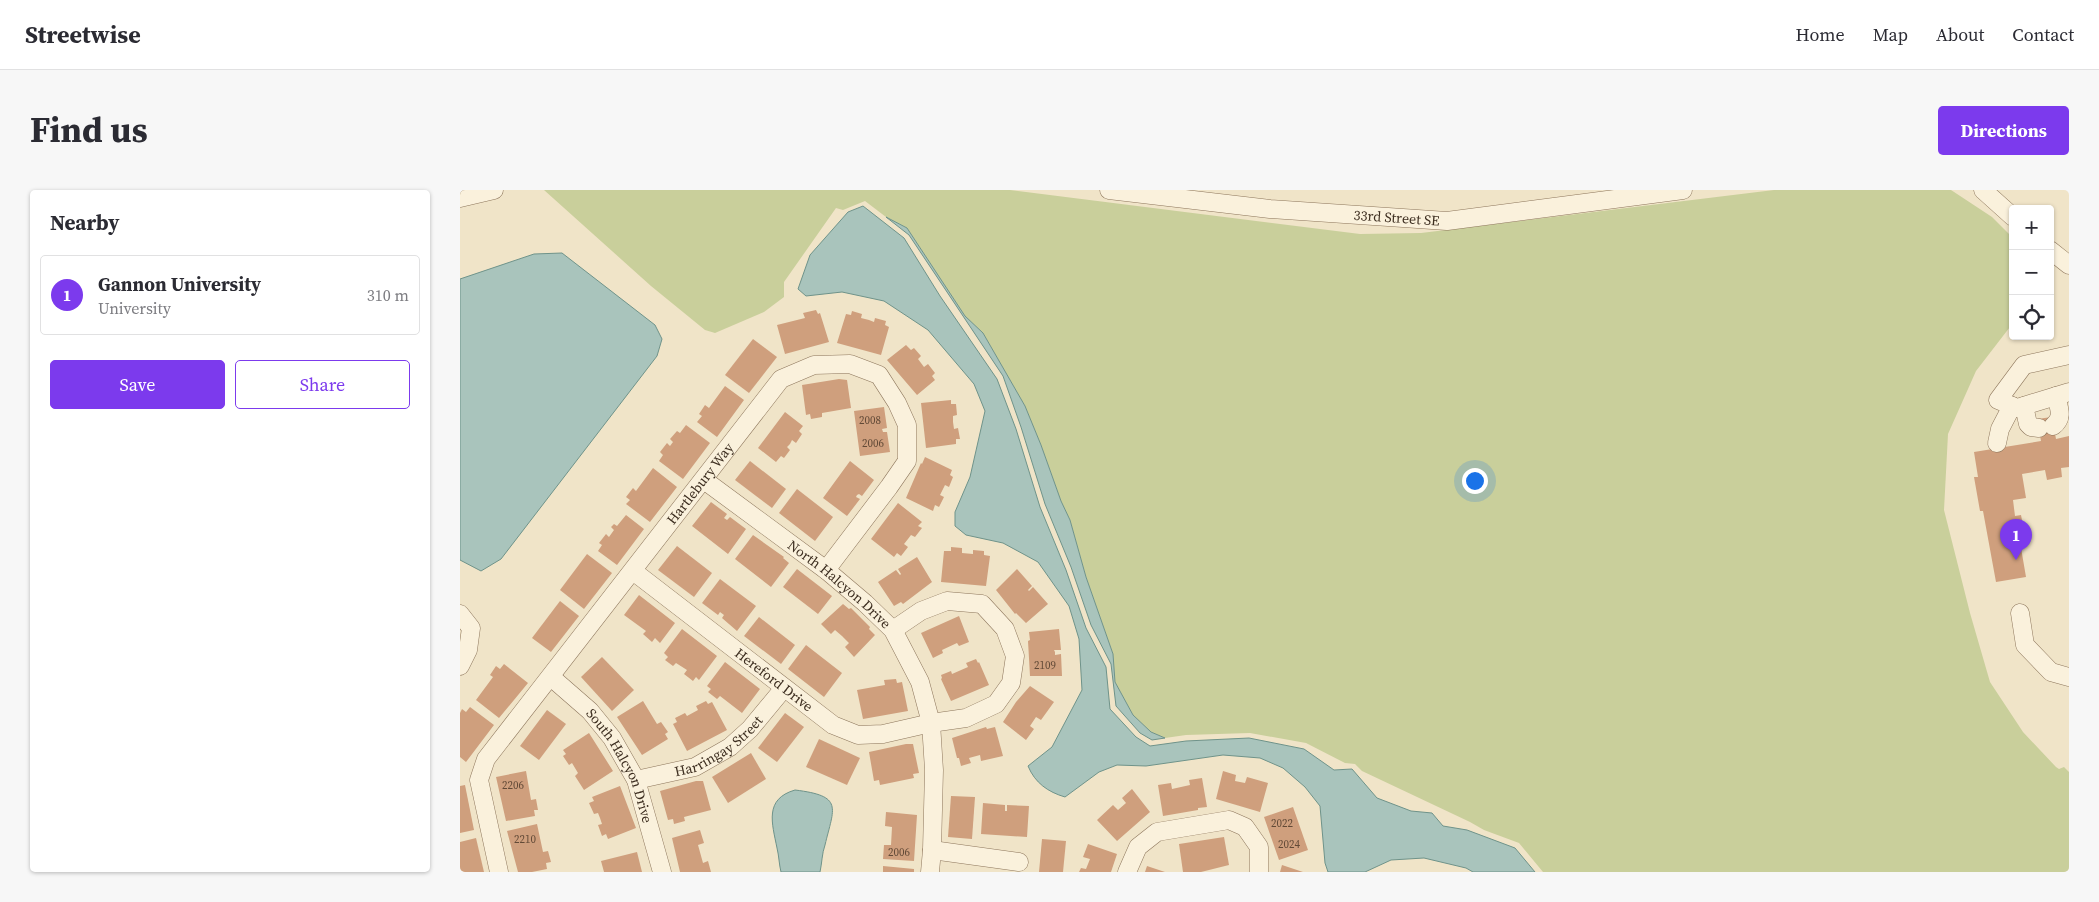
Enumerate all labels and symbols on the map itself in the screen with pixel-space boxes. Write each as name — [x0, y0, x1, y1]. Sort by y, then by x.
street label: 33rd Street SE — [1353, 205, 1440, 230]
house number: 2008 — [859, 413, 881, 428]
house number: 2006 — [862, 436, 884, 451]
street label: Hartlebury Way — [662, 438, 738, 529]
your location — [1462, 468, 1488, 494]
pin: 1 — [2000, 519, 2032, 560]
street label: North Halcyon Drive — [784, 535, 896, 633]
street label: Hereford Drive — [731, 643, 817, 716]
house number: 2109 — [1034, 658, 1056, 673]
street label: South Halcyon Drive — [582, 704, 658, 825]
street label: Harringay Street — [672, 711, 767, 781]
house number: 2206 — [502, 778, 524, 793]
house number: 2022 — [1271, 816, 1293, 831]
house number: 2210 — [514, 832, 536, 847]
house number: 2024 — [1278, 837, 1300, 852]
house number: 2006 — [888, 845, 910, 860]

